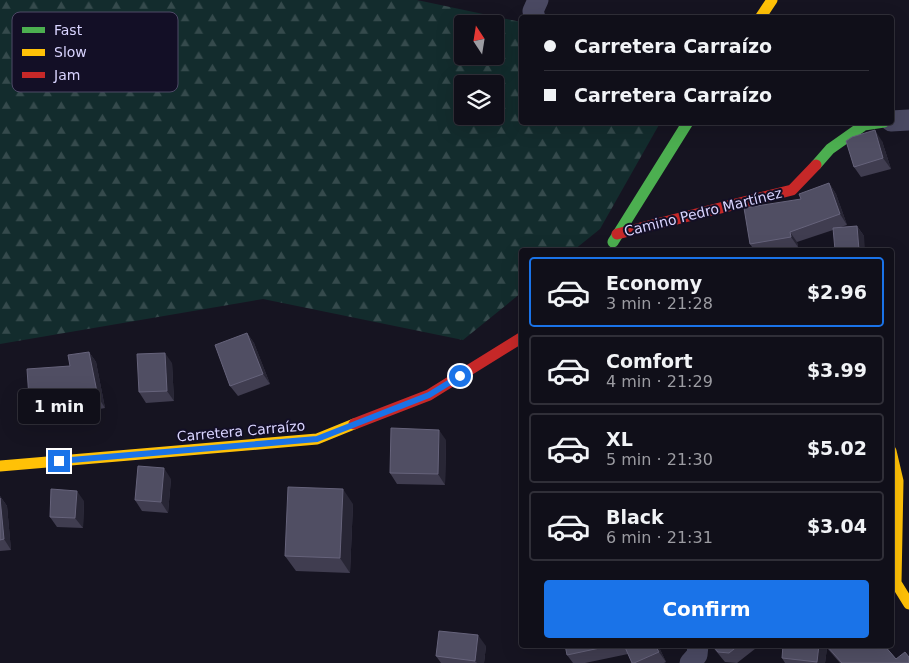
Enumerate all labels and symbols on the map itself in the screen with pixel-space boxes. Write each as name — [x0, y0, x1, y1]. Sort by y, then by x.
legend — [12, 12, 178, 92]
north arrow — [454, 15, 504, 65]
text: Fast — [54, 22, 83, 38]
text: Slow — [54, 44, 87, 60]
text: Jam — [53, 67, 80, 83]
street label: Camino Pedro Martínez — [622, 185, 784, 239]
route start — [449, 365, 471, 387]
callout: 1 min — [18, 388, 100, 424]
street label: Carretera Carraízo — [176, 417, 306, 445]
route end — [48, 450, 70, 472]

